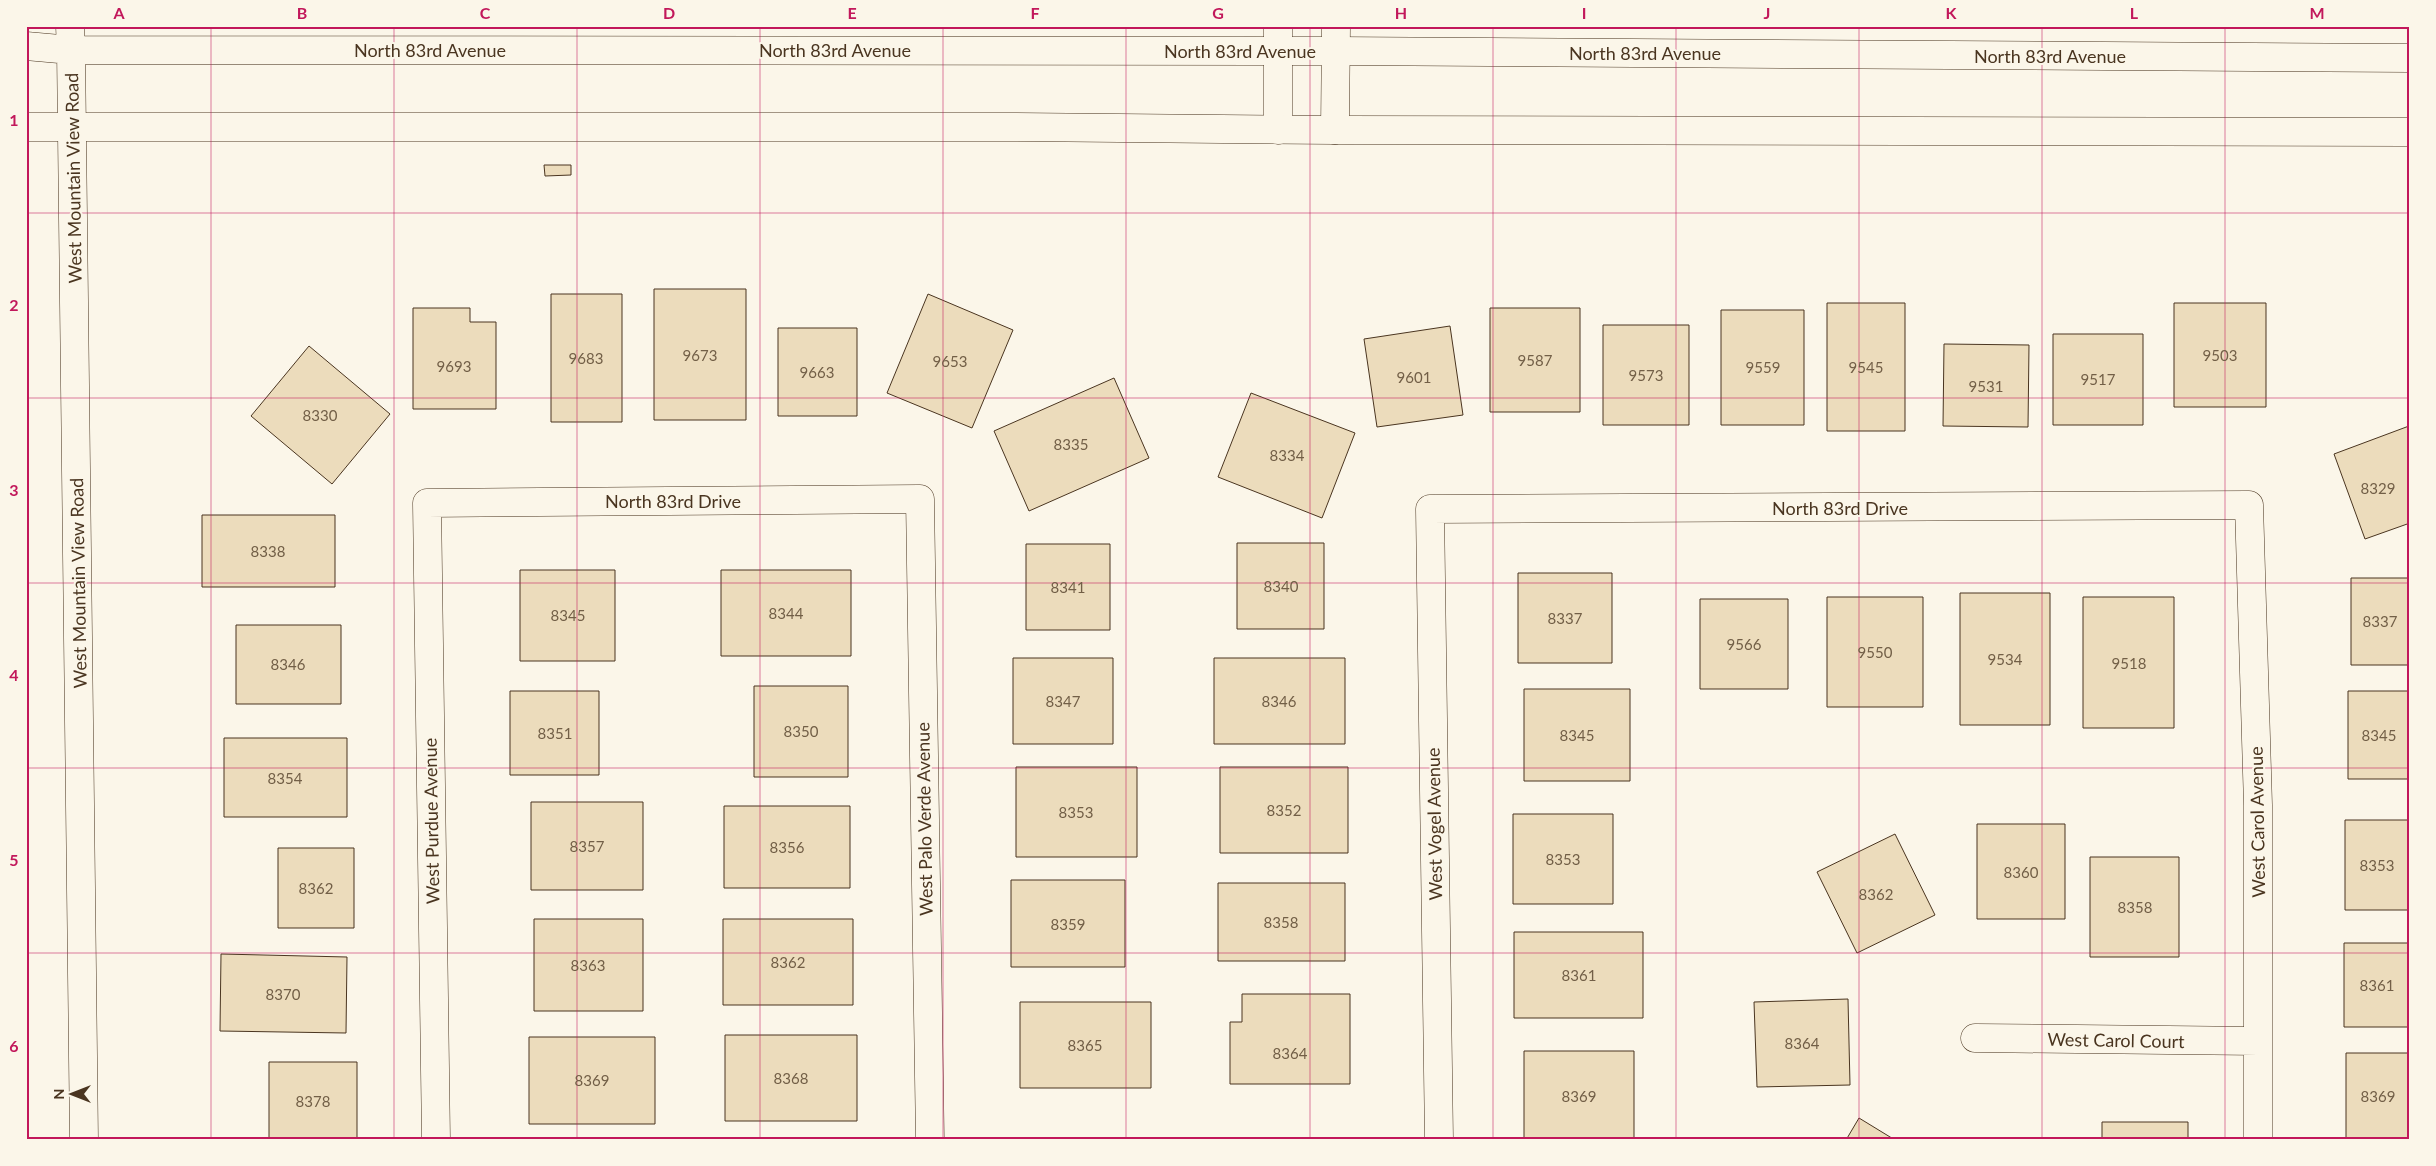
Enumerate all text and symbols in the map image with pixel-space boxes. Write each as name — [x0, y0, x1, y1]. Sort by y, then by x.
text: A — [112, 3, 125, 22]
text: B — [297, 3, 307, 22]
text: C — [480, 3, 491, 22]
text: D — [663, 3, 675, 22]
text: E — [847, 3, 857, 22]
text: F — [1030, 3, 1040, 22]
text: G — [1212, 3, 1224, 22]
text: H — [1395, 3, 1407, 22]
text: I — [1582, 3, 1586, 22]
text: J — [1764, 3, 1770, 22]
text: K — [1946, 3, 1958, 22]
text: L — [2130, 3, 2139, 22]
text: M — [2309, 3, 2325, 22]
street label: North 83rd Avenue — [354, 39, 506, 61]
street label: North 83rd Avenue — [759, 39, 911, 61]
street label: North 83rd Avenue — [1164, 40, 1316, 62]
street label: North 83rd Avenue — [1569, 42, 1721, 64]
street label: North 83rd Avenue — [1974, 45, 2126, 67]
street label: West Mountain View Road — [60, 73, 86, 283]
text: 1 — [9, 110, 19, 129]
text: 2 — [9, 295, 19, 314]
house number: 9673 — [683, 346, 717, 364]
house number: 9503 — [2203, 346, 2237, 364]
house number: 9683 — [569, 349, 603, 367]
house number: 9587 — [1518, 351, 1553, 369]
house number: 9653 — [933, 352, 967, 370]
house number: 9693 — [437, 357, 471, 375]
house number: 9559 — [1746, 358, 1780, 376]
house number: 9545 — [1849, 358, 1883, 376]
house number: 9663 — [800, 363, 834, 381]
house number: 9573 — [1629, 366, 1663, 384]
house number: 9601 — [1397, 368, 1431, 386]
house number: 9517 — [2081, 370, 2116, 388]
house number: 9531 — [1969, 377, 2003, 395]
house number: 8330 — [303, 406, 338, 424]
house number: 8335 — [1054, 435, 1088, 453]
house number: 8334 — [1270, 446, 1305, 464]
street label: West Mountain View Road — [65, 478, 91, 688]
house number: 8329 — [2361, 479, 2395, 497]
text: 3 — [9, 480, 19, 499]
street label: North 83rd Drive — [605, 490, 741, 512]
street label: North 83rd Drive — [1772, 497, 1908, 519]
house number: 8338 — [251, 542, 285, 560]
house number: 8340 — [1264, 577, 1299, 595]
house number: 8341 — [1051, 578, 1085, 596]
house number: 8344 — [769, 604, 804, 622]
house number: 8345 — [551, 606, 585, 624]
house number: 8337 — [1548, 609, 1583, 627]
house number: 8337 — [2363, 612, 2398, 630]
house number: 9566 — [1727, 635, 1762, 653]
house number: 9550 — [1858, 643, 1893, 661]
house number: 9534 — [1988, 650, 2023, 668]
house number: 9518 — [2112, 654, 2146, 672]
house number: 8346 — [271, 655, 306, 673]
text: 4 — [9, 665, 19, 684]
house number: 8347 — [1046, 692, 1081, 710]
house number: 8346 — [1262, 692, 1297, 710]
house number: 8350 — [784, 722, 819, 740]
street label: West Palo Verde Avenue — [911, 722, 937, 916]
house number: 8351 — [538, 724, 572, 742]
house number: 8345 — [1560, 726, 1594, 744]
house number: 8345 — [2362, 726, 2396, 744]
street label: West Purdue Avenue — [419, 738, 443, 904]
street label: West Carol Avenue — [2245, 746, 2269, 898]
street label: West Vogel Avenue — [1422, 747, 1446, 901]
house number: 8354 — [268, 769, 303, 787]
house number: 8352 — [1267, 801, 1301, 819]
house number: 8353 — [1059, 803, 1093, 821]
house number: 8357 — [570, 837, 605, 855]
house number: 8356 — [770, 838, 805, 856]
text: 5 — [9, 850, 19, 869]
house number: 8353 — [1546, 850, 1580, 868]
house number: 8353 — [2360, 856, 2394, 874]
house number: 8360 — [2004, 863, 2039, 881]
house number: 8362 — [299, 879, 333, 897]
house number: 8362 — [1859, 885, 1893, 903]
house number: 8358 — [2118, 898, 2152, 916]
house number: 8358 — [1264, 913, 1298, 931]
house number: 8359 — [1051, 915, 1085, 933]
house number: 8362 — [771, 953, 805, 971]
house number: 8363 — [571, 956, 605, 974]
house number: 8361 — [1562, 966, 1596, 984]
house number: 8361 — [2360, 976, 2394, 994]
house number: 8370 — [266, 985, 301, 1003]
street label: West Carol Court — [2047, 1028, 2185, 1052]
house number: 8364 — [1785, 1034, 1820, 1052]
text: 6 — [9, 1036, 19, 1055]
house number: 8365 — [1068, 1036, 1102, 1054]
house number: 8364 — [1273, 1044, 1308, 1062]
north arrow — [48, 1068, 98, 1118]
house number: 8368 — [774, 1069, 808, 1087]
house number: 8369 — [575, 1071, 609, 1089]
house number: 8369 — [1562, 1087, 1596, 1105]
house number: 8369 — [2361, 1087, 2395, 1105]
text: N — [50, 1089, 67, 1099]
house number: 8378 — [296, 1092, 330, 1110]

